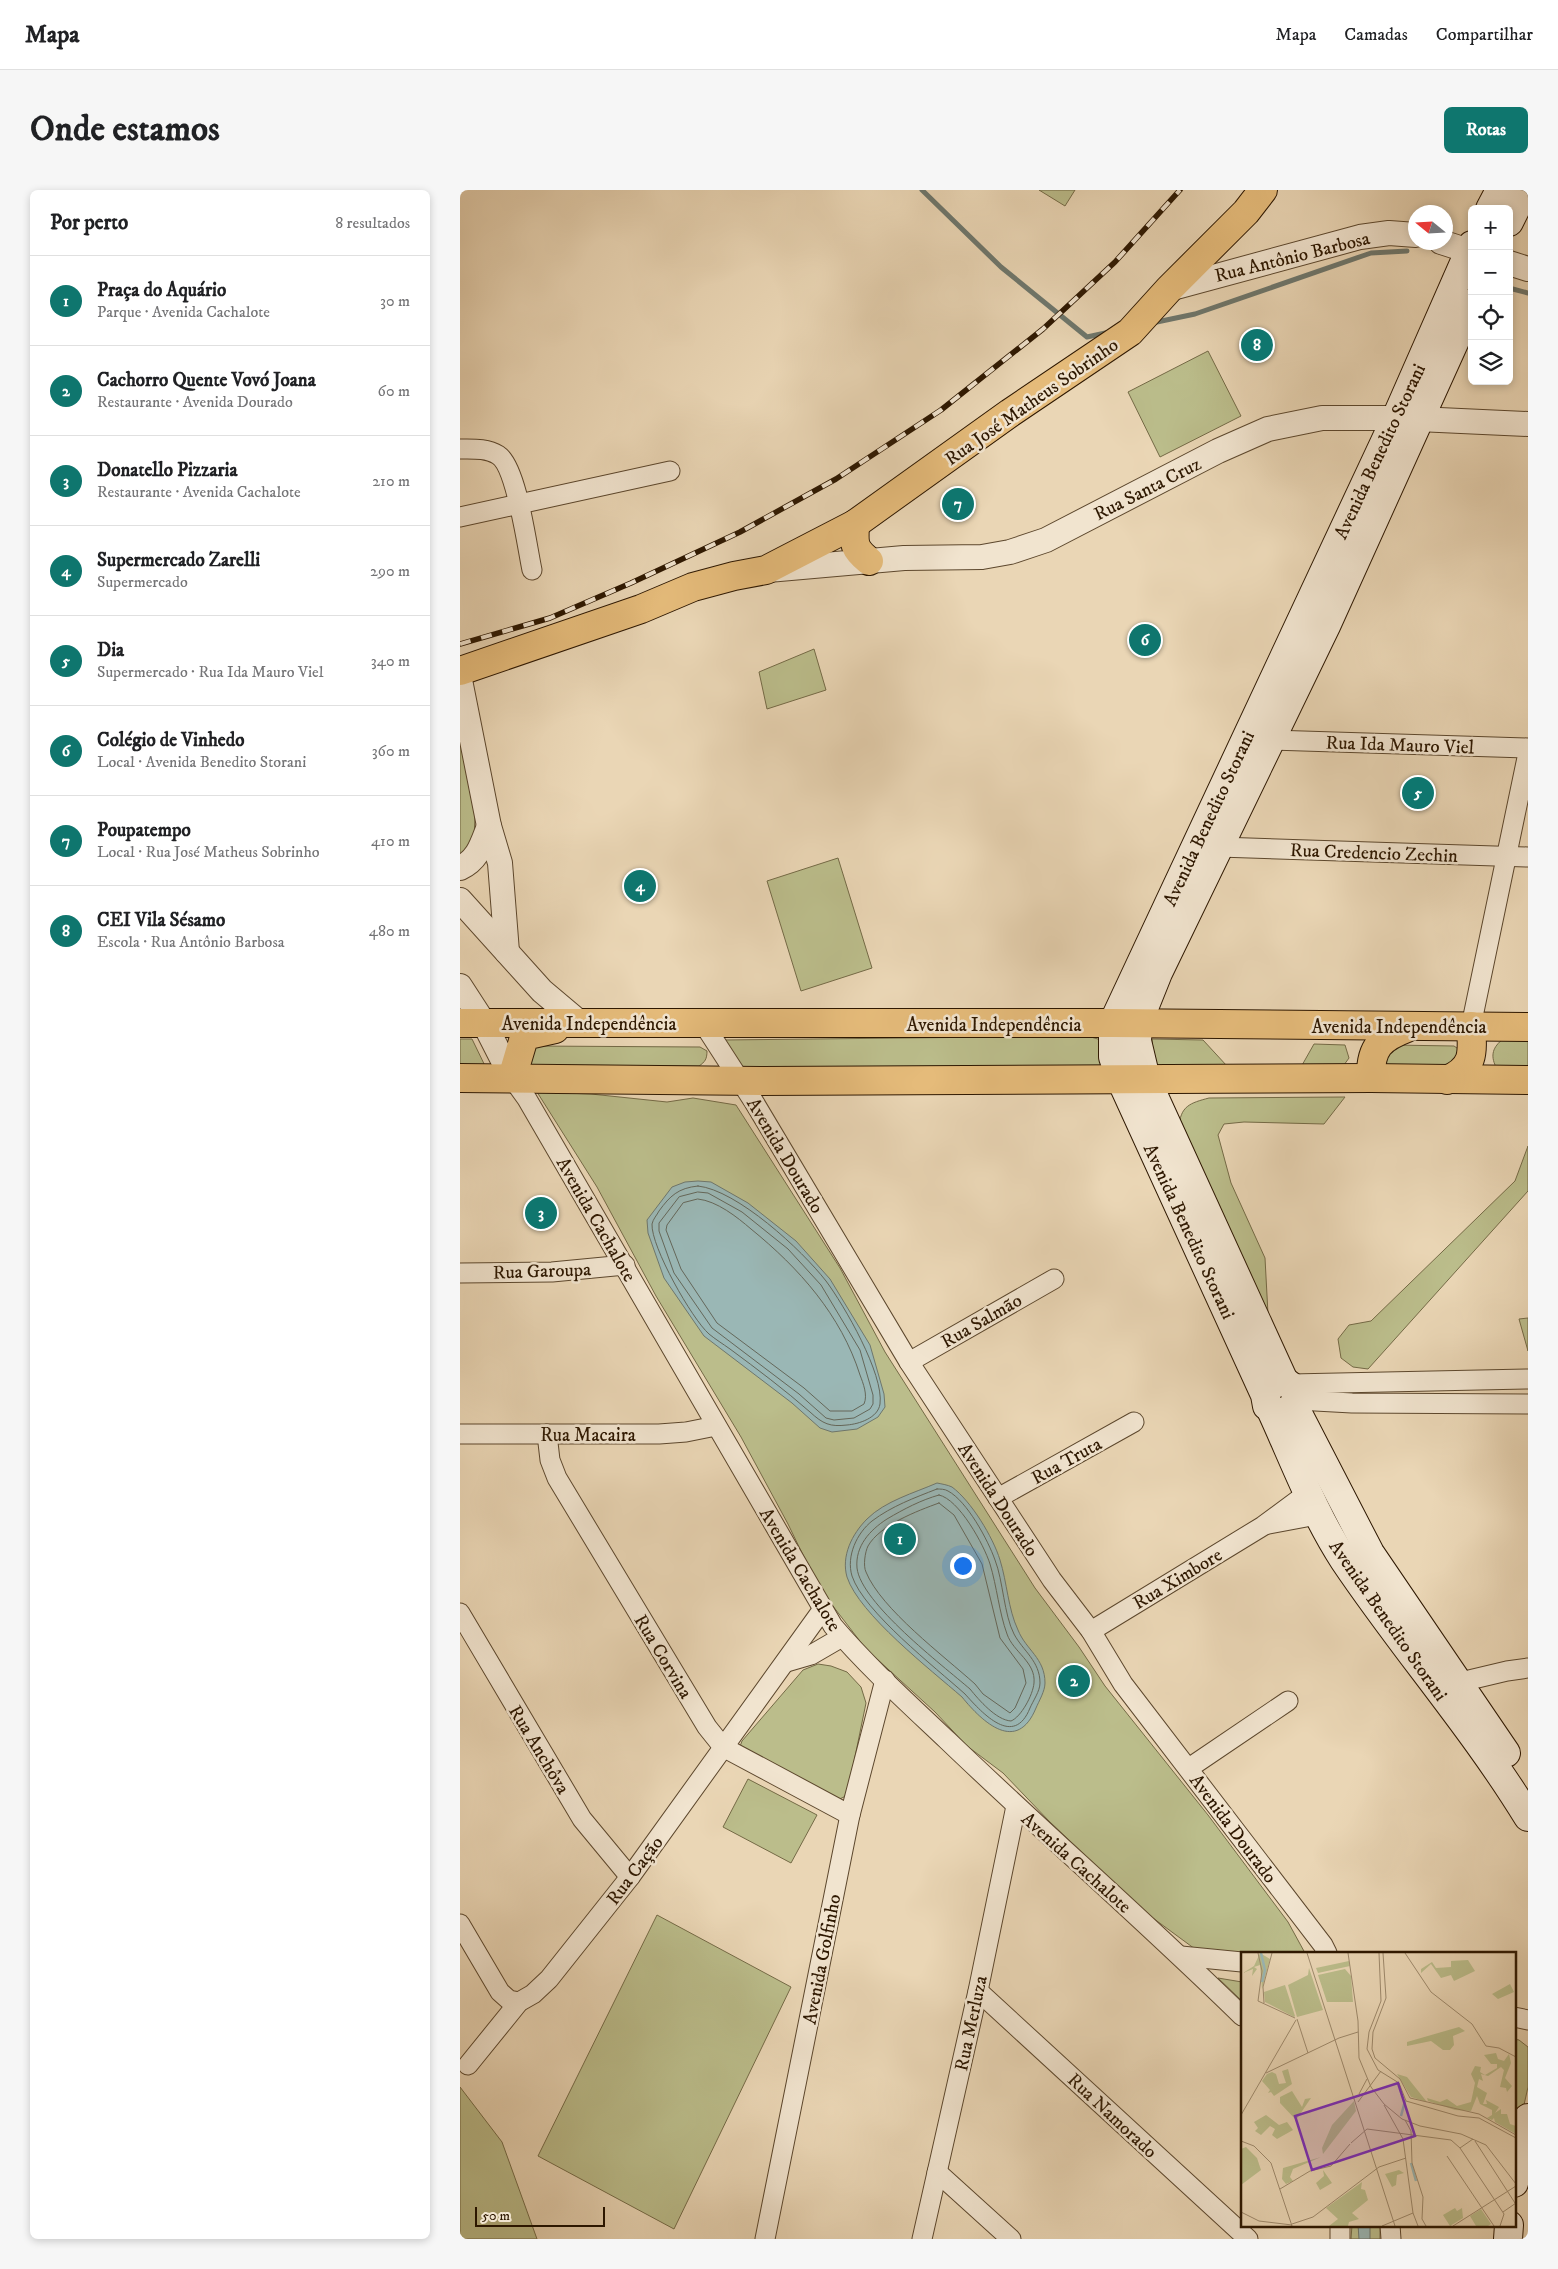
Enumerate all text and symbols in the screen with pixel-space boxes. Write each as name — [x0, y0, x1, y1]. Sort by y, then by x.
text: Mapa — [25, 20, 79, 50]
text: Mapa — [1276, 24, 1316, 46]
text: Camadas — [1344, 24, 1408, 46]
text: Compartilhar — [1436, 24, 1533, 46]
button: Rotas — [1444, 107, 1528, 153]
text: Onde estamos — [30, 108, 220, 152]
north arrow — [1408, 205, 1453, 250]
map controls — [1468, 205, 1513, 385]
button: + — [1468, 205, 1513, 250]
text: Por perto — [50, 210, 128, 236]
text: 8 resultados — [335, 213, 410, 233]
street label: Rua Antônio Barbosa — [1212, 227, 1372, 288]
button: − — [1468, 250, 1513, 295]
text: Praça do Aquário — [97, 279, 226, 302]
text: 1 — [63, 291, 69, 311]
text: 30 m — [380, 291, 410, 311]
button: locate — [1468, 295, 1513, 340]
text: Parque · Avenida Cachalote — [97, 302, 270, 322]
pin: 8 — [1241, 326, 1273, 364]
street label: Rua José Matheus Sobrinho — [941, 334, 1123, 471]
button: layers — [1468, 340, 1513, 385]
street label: Avenida Benedito Storani — [1330, 360, 1431, 543]
text: Cachorro Quente Vovó Joana — [97, 369, 316, 392]
text: 2 — [62, 381, 70, 401]
text: 60 m — [378, 381, 410, 401]
text: Restaurante · Avenida Dourado — [97, 392, 293, 412]
street label: Rua Santa Cruz — [1090, 453, 1205, 526]
text: Donatello Pizzaria — [97, 459, 238, 482]
text: 3 — [63, 471, 69, 491]
text: 210 m — [372, 471, 410, 491]
text: Restaurante · Avenida Cachalote — [97, 482, 301, 502]
pin: 7 — [942, 485, 974, 523]
text: Supermercado Zarelli — [97, 549, 260, 572]
text: 4 — [61, 561, 71, 581]
text: 290 m — [370, 561, 410, 581]
text: Supermercado — [97, 572, 188, 592]
pin: 6 — [1129, 621, 1161, 659]
text: Dia — [97, 639, 124, 662]
text: 5 — [62, 651, 70, 671]
text: 340 m — [371, 651, 410, 671]
text: Supermercado · Rua Ida Mauro Viel — [97, 662, 323, 682]
street label: Avenida Benedito Storani — [1159, 727, 1260, 910]
text: Colégio de Vinhedo — [97, 729, 244, 752]
street label: Rua Ida Mauro Viel — [1325, 731, 1475, 760]
text: 6 — [62, 741, 70, 761]
text: 360 m — [372, 741, 410, 761]
text: Local · Avenida Benedito Storani — [97, 752, 306, 772]
pin: 5 — [1402, 774, 1434, 812]
text: Poupatempo — [97, 819, 191, 842]
text: 7 — [62, 831, 70, 851]
text: 410 m — [371, 831, 410, 851]
street label: Rua Credencio Zechin — [1290, 839, 1458, 868]
text: Local · Rua José Matheus Sobrinho — [97, 842, 320, 862]
pin: 4 — [624, 867, 656, 905]
text: CEI Vila Sésamo — [97, 909, 225, 932]
text: 8 — [62, 921, 70, 941]
text: 480 m — [369, 921, 410, 941]
text: Escola · Rua Antônio Barbosa — [97, 932, 285, 952]
street label: Avenida Independência — [501, 1013, 677, 1036]
street label: Avenida Independência — [906, 1014, 1082, 1037]
street label: Avenida Independência — [1311, 1016, 1487, 1039]
street label: Avenida Dourado — [741, 1094, 828, 1218]
street label: Avenida Benedito Storani — [1138, 1140, 1239, 1323]
street label: Avenida Cachalote — [551, 1153, 641, 1286]
pin: 3 — [525, 1194, 557, 1232]
street label: Rua Garoupa — [492, 1258, 592, 1285]
street label: Rua Salmão — [937, 1289, 1026, 1354]
street label: Rua Macaira — [540, 1424, 636, 1447]
street label: Rua Truta — [1028, 1433, 1106, 1490]
street label: Avenida Dourado — [952, 1439, 1043, 1561]
street label: Avenida Cachalote — [754, 1504, 846, 1636]
pin: 1 — [884, 1520, 916, 1558]
street label: Avenida Benedito Storani — [1324, 1536, 1452, 1706]
street label: Rua Ximbore — [1129, 1544, 1227, 1615]
your location — [950, 1553, 976, 1579]
street label: Rua Corvina — [629, 1610, 697, 1703]
pin: 2 — [1058, 1662, 1090, 1700]
street label: Rua Anchôva — [503, 1701, 574, 1798]
street label: Avenida Dourado — [1184, 1770, 1281, 1888]
street label: Avenida Cachalote — [1016, 1808, 1136, 1919]
street label: Rua Cação — [602, 1832, 669, 1910]
street label: Avenida Golfinho — [799, 1892, 846, 2026]
inset map — [1241, 1952, 1516, 2226]
street label: Rua Merluza — [950, 1973, 993, 2073]
street label: Rua Namorado — [1062, 2069, 1162, 2164]
scale bar — [475, 2204, 605, 2227]
text: 50 m — [482, 2207, 510, 2225]

